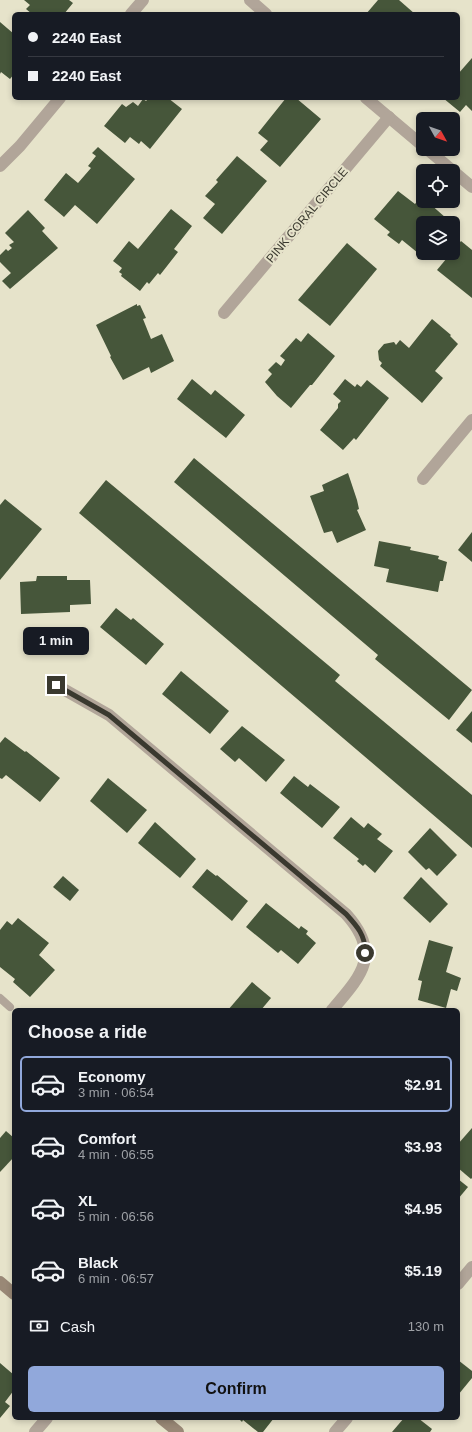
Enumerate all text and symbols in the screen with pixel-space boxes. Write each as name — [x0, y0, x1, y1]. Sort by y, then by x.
text: 2240 East — [52, 29, 121, 46]
text: 2240 East — [52, 67, 121, 84]
north arrow — [416, 112, 460, 156]
map controls — [416, 112, 460, 260]
button: locate — [416, 164, 460, 208]
street label: PINK CORAL CIRCLE — [263, 165, 351, 265]
button: layers — [416, 216, 460, 260]
callout: 1 min — [23, 627, 89, 655]
text: 1 min — [39, 633, 73, 648]
route end — [47, 676, 65, 694]
route start — [356, 944, 374, 962]
text: Choose a ride — [28, 1022, 147, 1042]
icon: car — [30, 1066, 66, 1102]
text: Economy — [78, 1068, 146, 1085]
text: $2.91 — [404, 1076, 442, 1093]
text: 3 min · 06:54 — [78, 1085, 154, 1100]
icon: car — [30, 1128, 66, 1164]
text: Comfort — [78, 1130, 136, 1147]
text: $3.93 — [404, 1138, 442, 1155]
text: 4 min · 06:55 — [78, 1147, 154, 1162]
icon: car — [30, 1190, 66, 1226]
text: XL — [78, 1192, 97, 1209]
text: $4.95 — [404, 1200, 442, 1217]
text: 5 min · 06:56 — [78, 1209, 154, 1224]
icon: car — [30, 1252, 66, 1288]
text: Black — [78, 1254, 118, 1271]
text: $5.19 — [404, 1262, 442, 1279]
text: 6 min · 06:57 — [78, 1271, 154, 1286]
icon: cash — [28, 1315, 50, 1337]
text: Cash — [60, 1318, 95, 1335]
text: 130 m — [408, 1319, 444, 1334]
button: Confirm — [28, 1366, 444, 1412]

